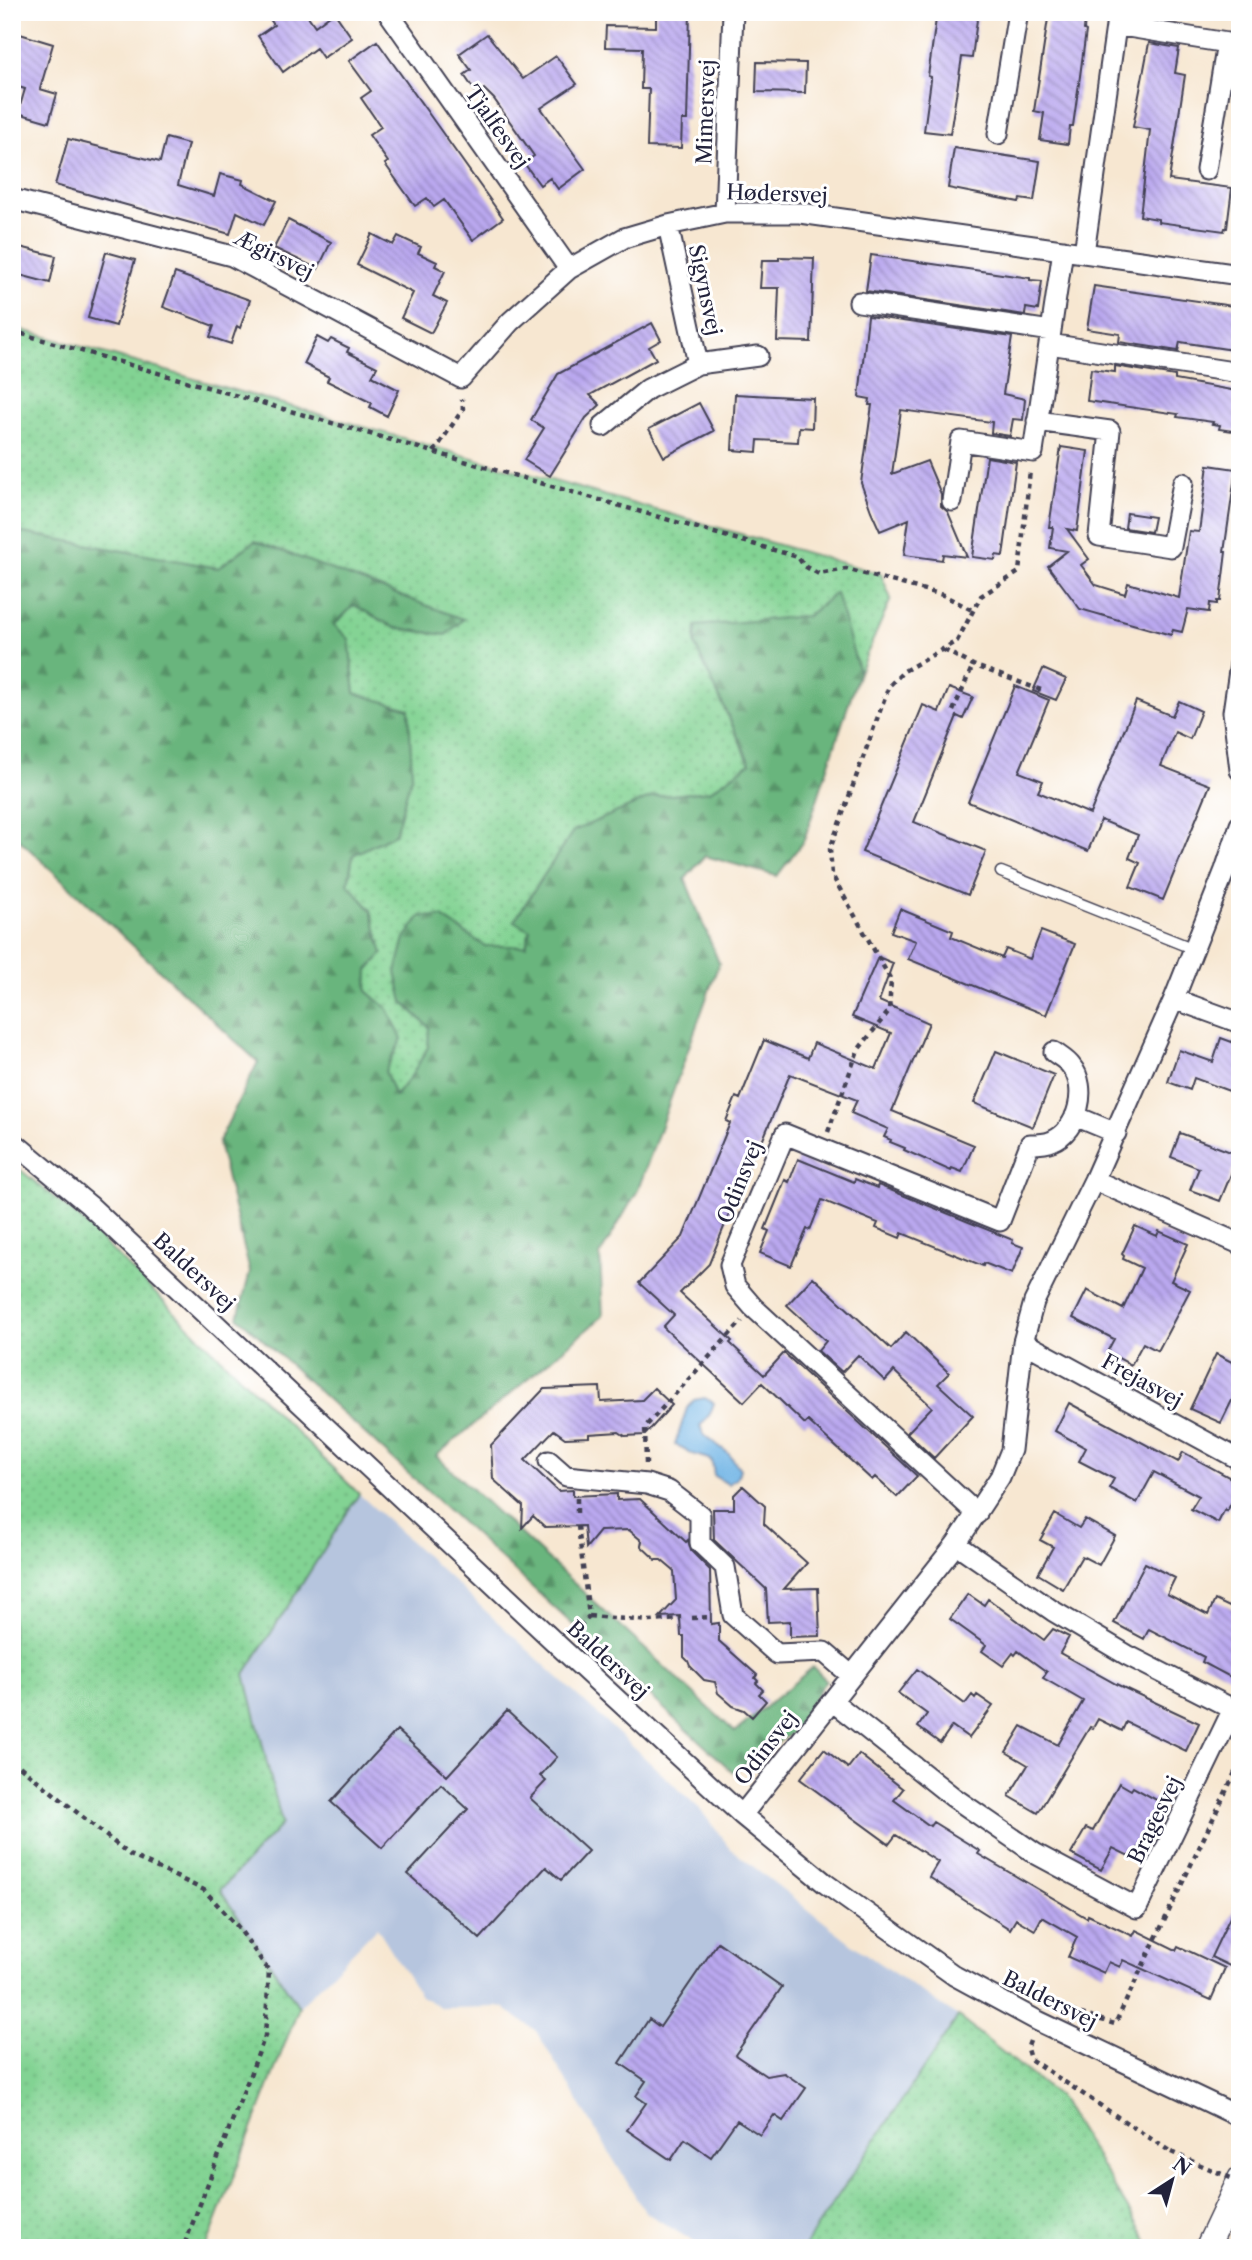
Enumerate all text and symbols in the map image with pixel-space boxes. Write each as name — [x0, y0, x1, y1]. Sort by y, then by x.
street label: Mimersvej — [691, 59, 720, 165]
street label: Tjalfesvej — [460, 81, 535, 173]
street label: Hødersvej — [726, 179, 828, 208]
street label: Ægirsvej — [230, 224, 318, 284]
street label: Sigynsvej — [684, 242, 727, 338]
street label: Odinsvej — [712, 1137, 767, 1227]
street label: Baldersvej — [148, 1227, 240, 1316]
street label: Frejasvej — [1097, 1348, 1187, 1413]
street label: Baldersvej — [562, 1615, 654, 1704]
street label: Odinsvej — [729, 1706, 802, 1790]
street label: Bragesvej — [1123, 1772, 1187, 1868]
street label: Baldersvej — [999, 1965, 1102, 2034]
north arrow — [1136, 2144, 1206, 2214]
text: N — [1168, 2152, 1195, 2181]

